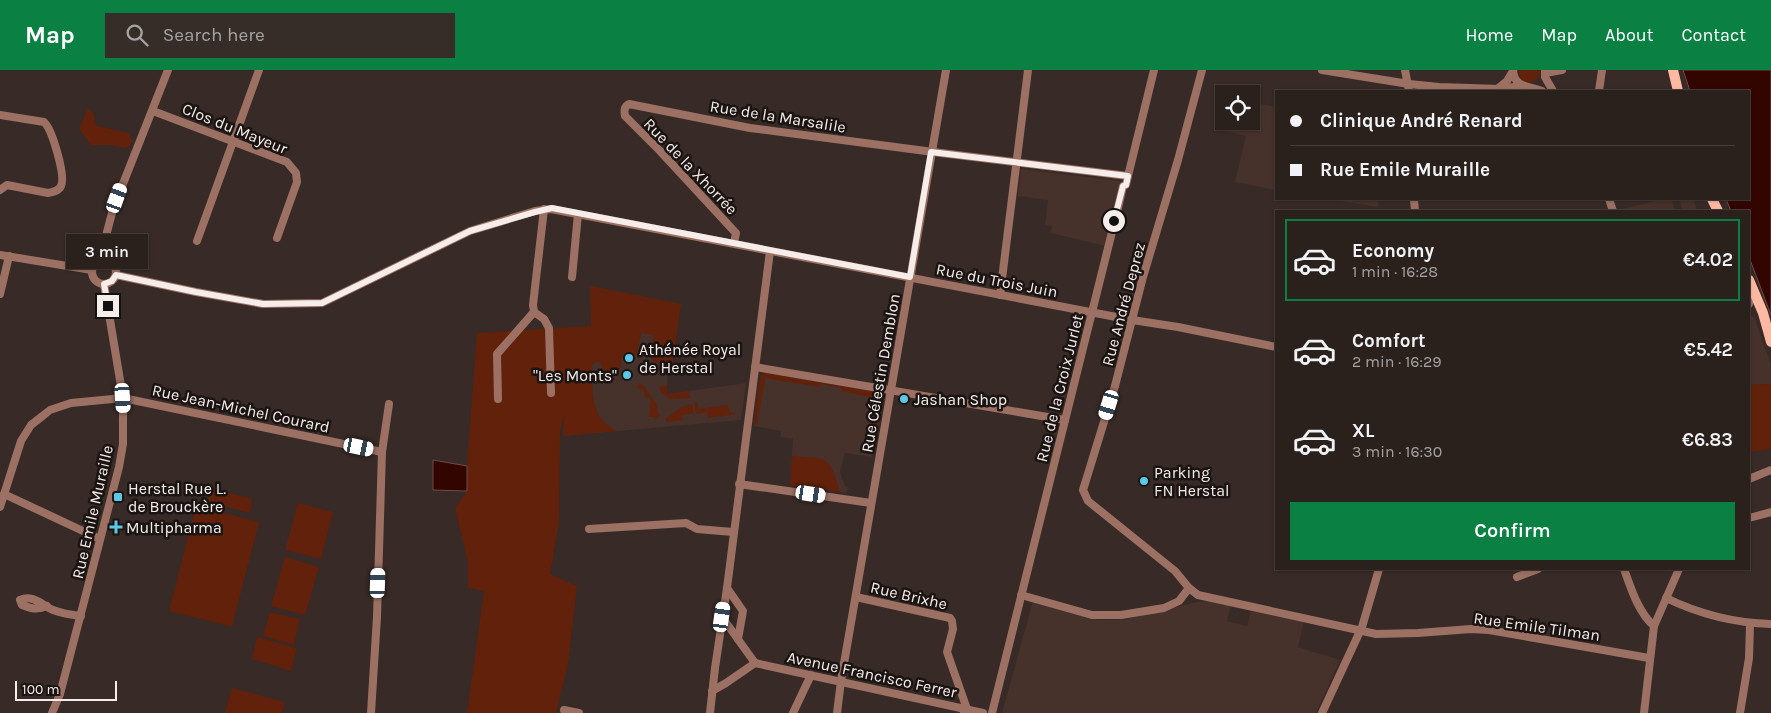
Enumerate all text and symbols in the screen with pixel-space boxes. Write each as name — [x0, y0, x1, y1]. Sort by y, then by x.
search box — [105, 13, 455, 58]
text: Map — [25, 21, 75, 49]
icon: search — [123, 21, 151, 49]
text: Search here — [163, 24, 265, 46]
text: Home — [1465, 24, 1513, 46]
text: Map — [1541, 24, 1577, 46]
text: About — [1605, 24, 1654, 46]
text: Contact — [1682, 24, 1746, 46]
map controls — [1215, 85, 1260, 130]
button: locate — [1215, 85, 1260, 130]
street label: Rue de la Marsalile — [709, 96, 847, 137]
street label: Clos du Mayeur — [179, 99, 290, 158]
text: Clinique André Renard — [1320, 110, 1523, 132]
street label: Rue de la Xhorrée — [640, 114, 742, 219]
text: Rue Emile Muraille — [1320, 159, 1490, 181]
car — [104, 181, 129, 215]
route start — [1103, 210, 1125, 232]
callout: 3 min — [67, 234, 149, 268]
icon: car — [1292, 238, 1337, 283]
street label: Rue André Deprez — [1098, 240, 1149, 368]
text: Economy — [1352, 240, 1434, 262]
text: 3 min — [85, 242, 129, 261]
text: €4.02 — [1683, 249, 1733, 271]
street label: Rue du Trois Juin — [935, 259, 1059, 302]
text: 1 min · 16:28 — [1352, 262, 1438, 281]
street label: Rue Célestin Demblon — [857, 292, 904, 454]
route end — [97, 295, 119, 317]
street label: Rue de la Croix Jurlet — [1032, 312, 1087, 464]
icon: car — [1292, 328, 1337, 373]
text: Comfort — [1352, 330, 1426, 352]
text: €5.42 — [1684, 339, 1733, 361]
place label: Athénée Royal de Herstal — [639, 340, 741, 377]
marker: Athénée Royal de Herstal — [623, 352, 635, 364]
text: 2 min · 16:29 — [1352, 352, 1442, 371]
place label: "Les Monts" — [533, 366, 617, 385]
marker: "Les Monts" — [621, 369, 633, 381]
street label: Rue Jean-Michel Courard — [150, 380, 331, 437]
car — [114, 383, 131, 413]
car — [1097, 388, 1120, 422]
place label: Jashan Shop — [914, 390, 1007, 409]
marker: Jashan Shop — [898, 393, 910, 405]
icon: car — [1292, 418, 1337, 463]
text: XL — [1352, 420, 1374, 442]
text: €6.83 — [1682, 429, 1733, 451]
car — [342, 437, 375, 457]
text: 3 min · 16:30 — [1352, 442, 1442, 461]
street label: Rue Emile Muraille — [68, 443, 117, 581]
place label: Parking FN Herstal — [1154, 463, 1230, 500]
marker: Parking FN Herstal — [1138, 475, 1150, 487]
place label: Herstal Rue L. de Brouckère — [128, 479, 226, 516]
car — [795, 484, 826, 504]
marker: Herstal Rue L. de Brouckère — [112, 491, 124, 503]
button: Confirm — [1290, 502, 1735, 560]
place label: Multipharma — [126, 518, 222, 537]
marker: Multipharma — [110, 521, 122, 533]
car — [369, 568, 386, 598]
street label: Rue Brixhe — [869, 577, 949, 614]
car — [712, 601, 731, 633]
street label: Rue Emile Tilman — [1473, 608, 1601, 645]
street label: Avenue Francisco Ferrer — [785, 647, 959, 702]
scale bar — [15, 678, 118, 701]
text: 100 m — [22, 681, 60, 698]

